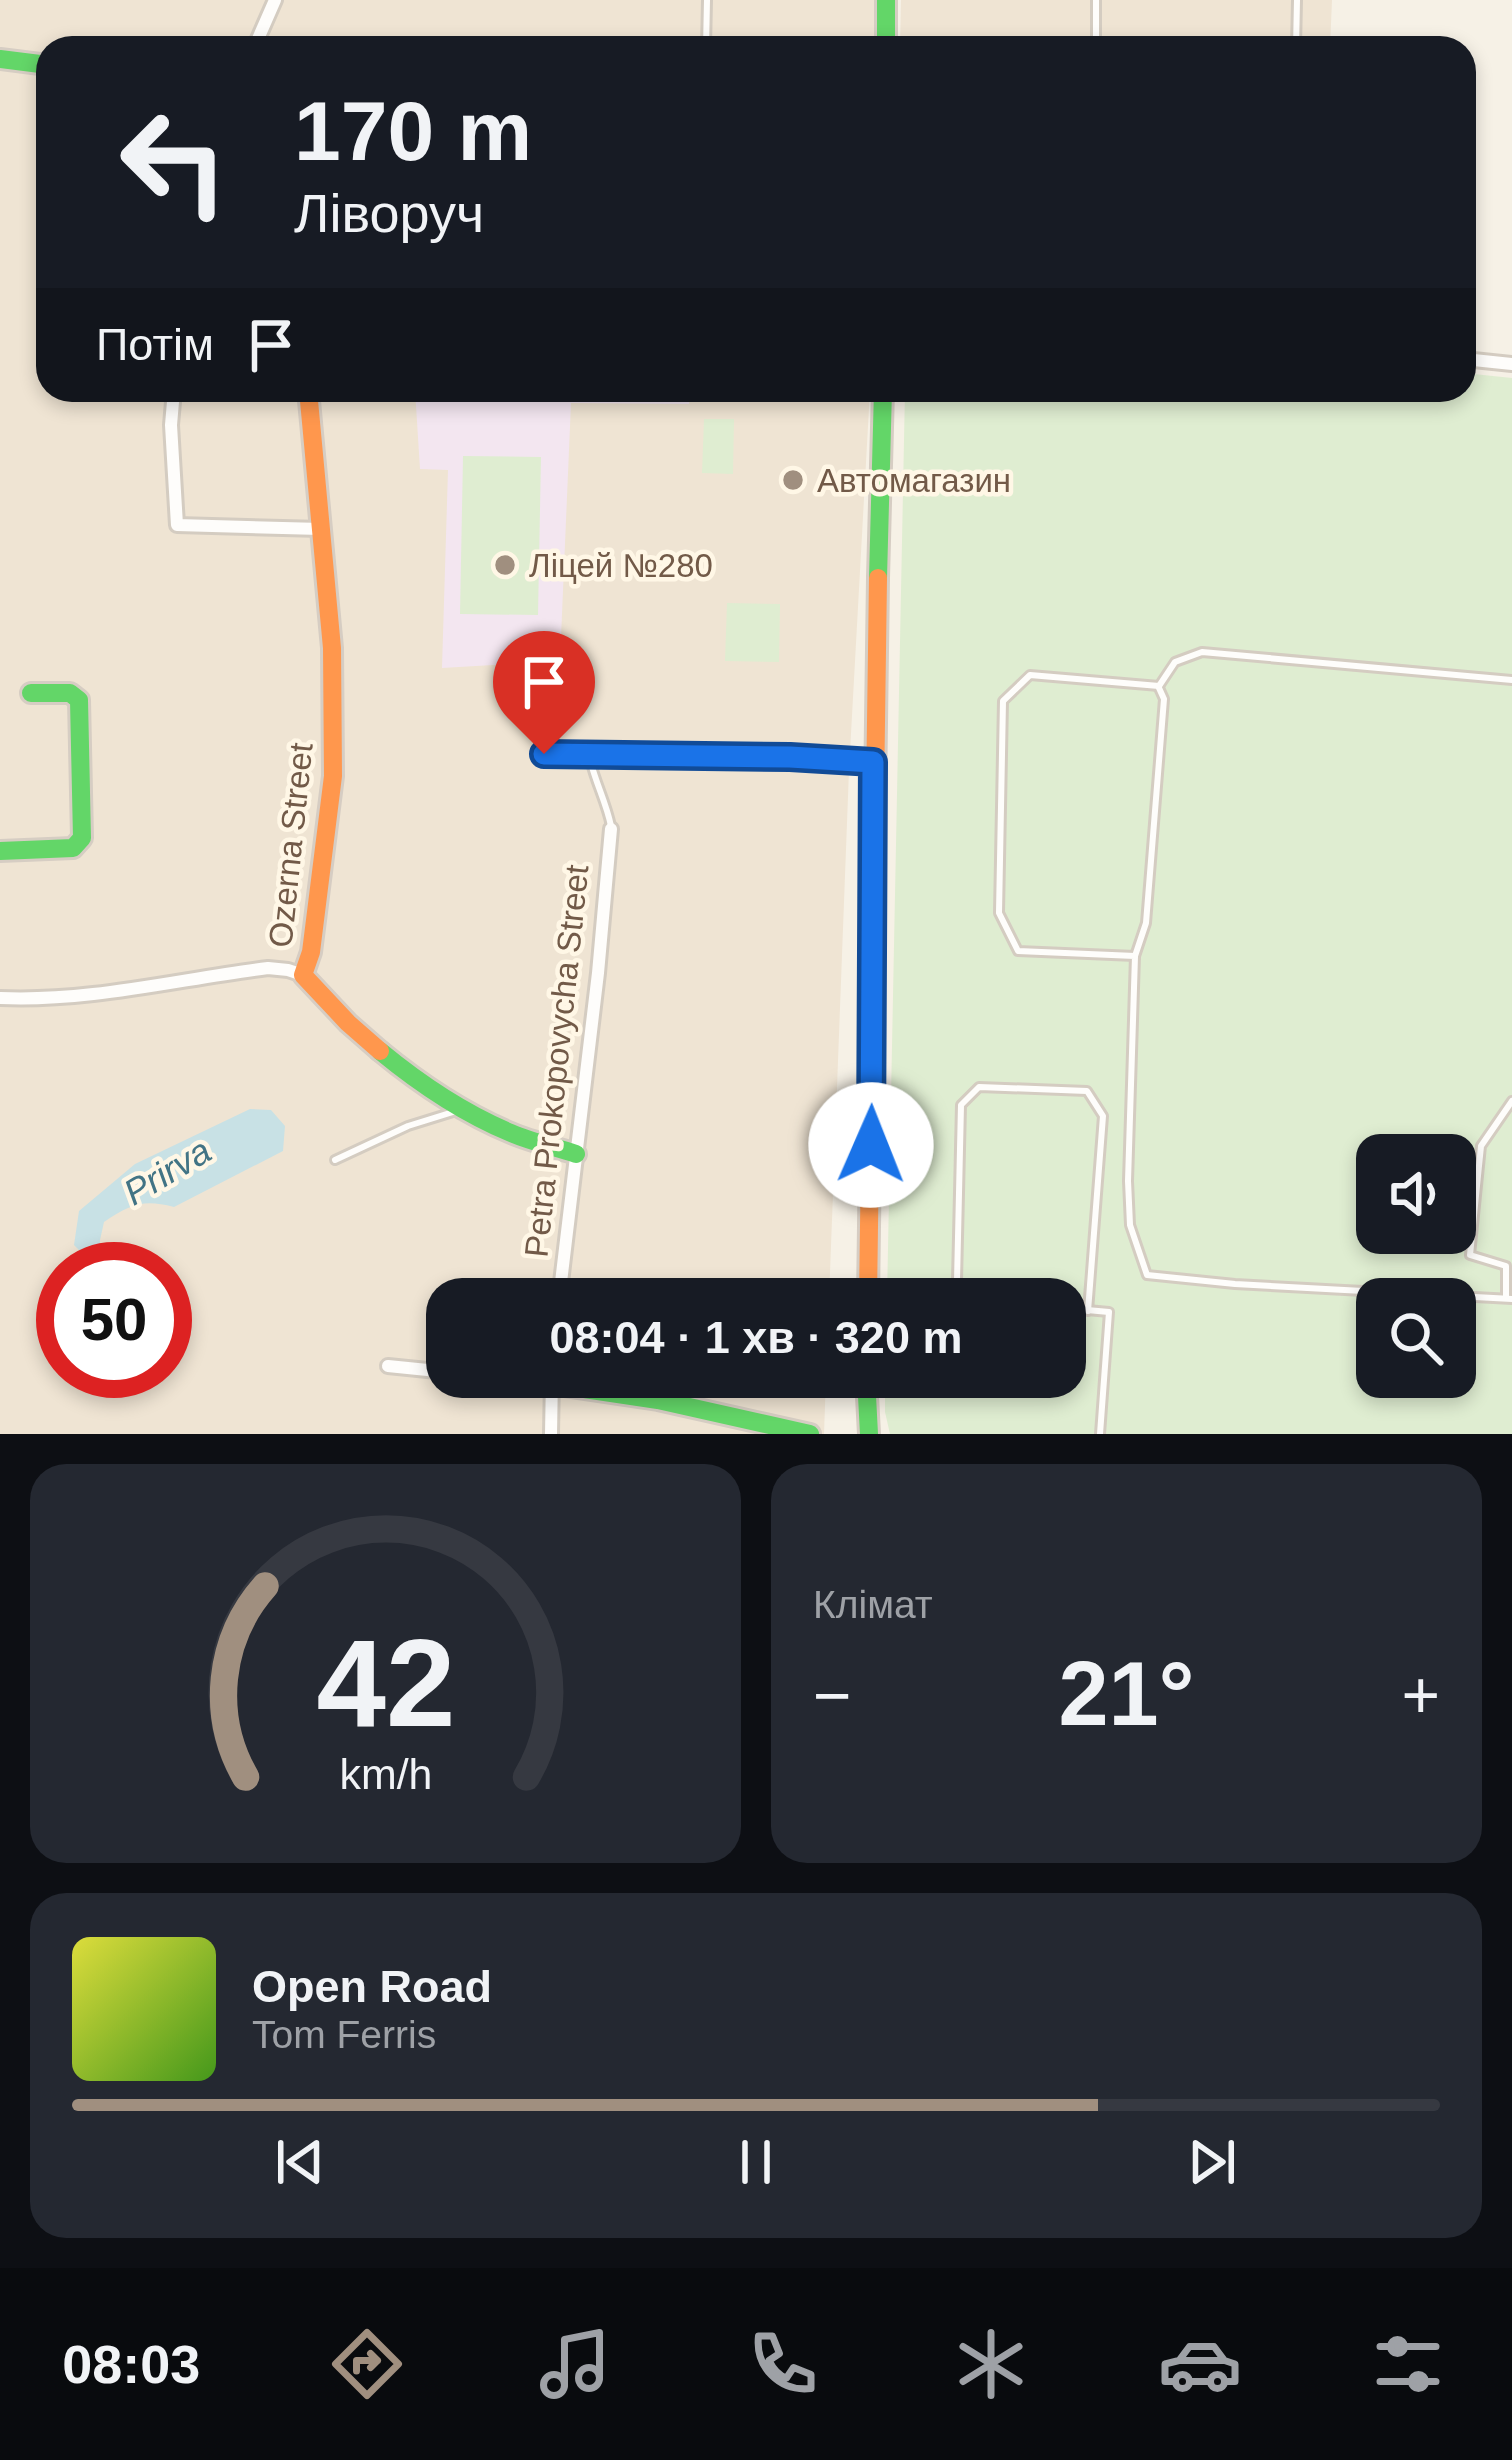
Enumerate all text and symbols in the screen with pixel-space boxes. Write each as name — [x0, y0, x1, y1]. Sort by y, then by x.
icon: left — [96, 84, 252, 240]
text: 170 m — [294, 84, 532, 178]
text: Ліворуч — [294, 183, 484, 243]
icon: arrive — [238, 312, 304, 378]
text: Потім — [96, 319, 214, 370]
place label: Автомагазин — [817, 462, 1011, 499]
marker: Автомагазин — [780, 467, 806, 493]
place label: Ліцей №280 — [529, 547, 713, 584]
marker: Ліцей №280 — [492, 552, 518, 578]
pin — [493, 631, 595, 754]
icon: arrive — [511, 649, 577, 715]
street label: Ozerna Street — [261, 741, 320, 949]
street label: Petra Prokopovycha Street — [517, 863, 596, 1259]
position arrow — [808, 1082, 934, 1208]
water label: Prirva — [116, 1130, 218, 1213]
map controls — [1356, 1134, 1476, 1398]
button: sound — [1356, 1134, 1476, 1254]
speed limit sign: 50 — [36, 1242, 192, 1398]
button: search — [1356, 1278, 1476, 1398]
text: 08:04 · 1 хв · 320 m — [550, 1312, 962, 1363]
text: Клімат — [813, 1583, 933, 1626]
text: 42 — [316, 1613, 455, 1752]
text: 21° — [1058, 1644, 1195, 1744]
text: − — [813, 1658, 852, 1732]
text: + — [1401, 1658, 1440, 1732]
text: km/h — [339, 1749, 432, 1797]
text: Open Road — [252, 1961, 492, 2012]
text: Tom Ferris — [252, 2013, 436, 2056]
icon: previous — [267, 2129, 333, 2195]
icon: pause — [723, 2129, 789, 2195]
icon: next — [1179, 2129, 1245, 2195]
icon: directions — [325, 2322, 409, 2406]
icon: music — [533, 2322, 617, 2406]
icon: phone — [741, 2322, 825, 2406]
icon: climate — [949, 2322, 1033, 2406]
icon: car — [1158, 2322, 1242, 2406]
icon: filters — [1366, 2322, 1450, 2406]
text: 08:03 — [62, 2334, 200, 2394]

